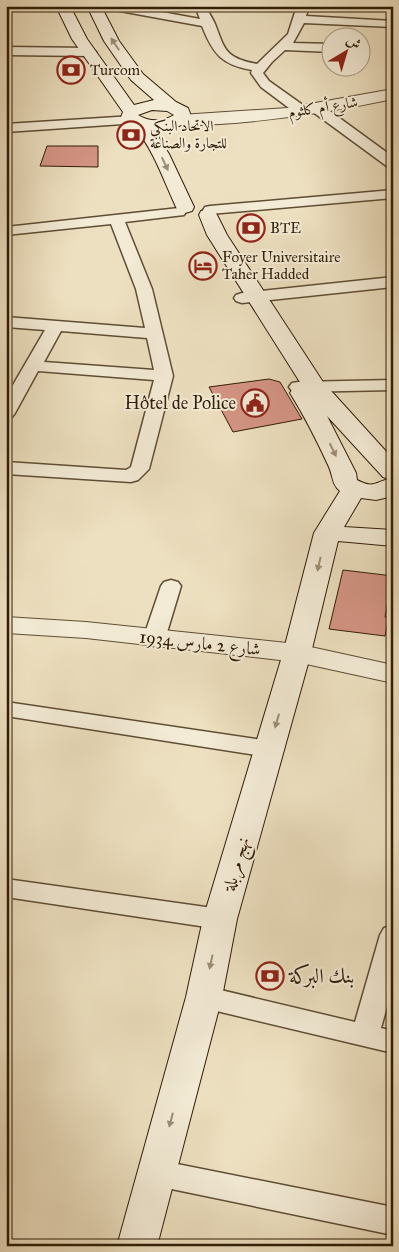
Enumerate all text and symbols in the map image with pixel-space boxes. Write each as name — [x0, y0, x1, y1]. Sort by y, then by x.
north arrow — [322, 28, 372, 78]
text: ش — [343, 31, 364, 53]
one-way arrow — [110, 37, 119, 51]
bank icon: Turcom — [56, 55, 86, 85]
place label: Turcom — [90, 61, 141, 79]
street label: شارع أم كلثوم — [287, 91, 360, 125]
place label: الاتحاد البنكي للتجارة والصناعة — [150, 117, 227, 152]
bank icon: الاتحاد البنكي للتجارة والصناعة — [116, 120, 146, 150]
one-way arrow — [161, 157, 169, 171]
bank icon: BTE — [236, 213, 266, 243]
place label: BTE — [270, 219, 301, 237]
place label: Foyer Universitaire Taher Hadded — [222, 248, 340, 283]
hotel icon: Foyer Universitaire Taher Hadded — [188, 251, 218, 281]
public building icon: Hôtel de Police — [240, 388, 270, 418]
place label: Hôtel de Police — [125, 392, 236, 414]
one-way arrow — [329, 443, 337, 457]
one-way arrow — [315, 557, 323, 572]
street label: شارع 2 مارس 1934 — [138, 626, 262, 664]
one-way arrow — [273, 714, 281, 729]
street label: نهج مربلة — [218, 834, 259, 896]
one-way arrow — [207, 955, 215, 971]
bank icon: بنك البركة — [255, 961, 285, 991]
place label: بنك البركة — [288, 963, 354, 989]
one-way arrow — [167, 1112, 175, 1127]

